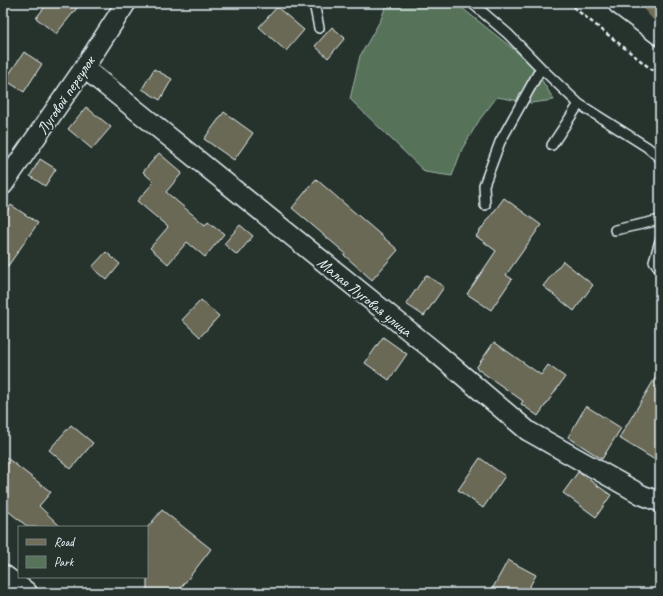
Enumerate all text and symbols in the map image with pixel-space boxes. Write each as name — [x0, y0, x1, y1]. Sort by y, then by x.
street label: Луговой переулок — [32, 51, 101, 139]
street label: Малая Луговая улица — [313, 252, 417, 342]
legend — [18, 526, 148, 578]
text: Road — [54, 534, 76, 550]
text: Park — [54, 554, 75, 570]

